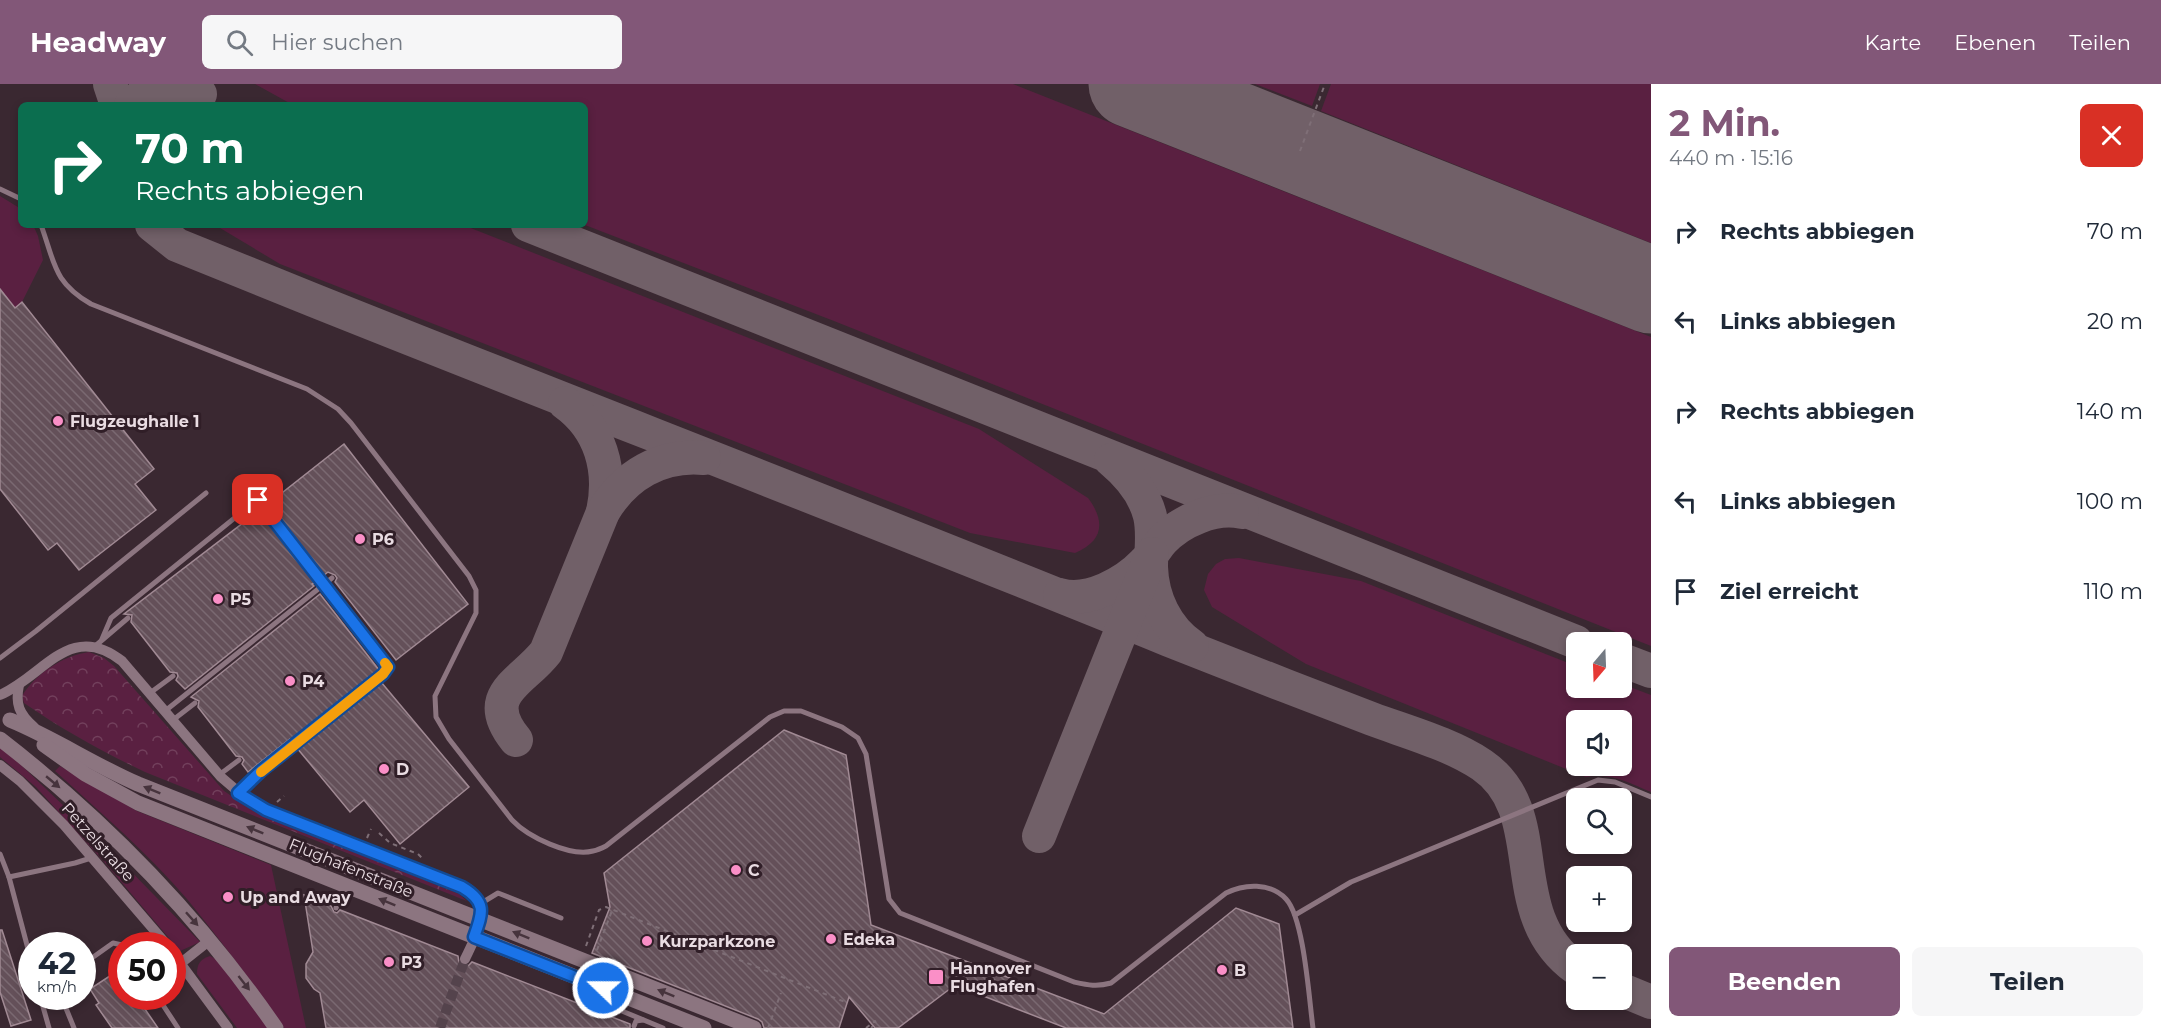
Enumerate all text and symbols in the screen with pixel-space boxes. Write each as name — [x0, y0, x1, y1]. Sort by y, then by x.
search box — [202, 15, 622, 69]
text: Headway — [30, 25, 166, 59]
icon: search — [223, 26, 256, 59]
text: Hier suchen — [271, 29, 403, 56]
text: Karte — [1865, 30, 1921, 55]
text: Ebenen — [1954, 30, 2036, 55]
text: Teilen — [2069, 30, 2131, 55]
text: 2 Min. — [1669, 101, 1780, 145]
button: close — [2080, 104, 2143, 167]
text: 70 m — [135, 122, 245, 174]
icon: right — [36, 126, 114, 204]
text: 440 m · 15:16 — [1669, 146, 1793, 170]
text: Rechts abbiegen — [135, 174, 364, 207]
icon: right — [1669, 215, 1702, 248]
text: Rechts abbiegen — [1720, 218, 1915, 245]
text: 70 m — [2087, 218, 2143, 245]
icon: left — [1669, 305, 1702, 338]
text: Links abbiegen — [1720, 308, 1896, 335]
text: 20 m — [2087, 308, 2143, 335]
icon: right — [1669, 395, 1702, 428]
text: Rechts abbiegen — [1720, 398, 1915, 425]
text: 140 m — [2077, 398, 2143, 425]
place label: Flugzeughalle 1 — [70, 412, 200, 431]
marker: Flugzeughalle 1 — [51, 414, 65, 428]
pin — [232, 474, 283, 525]
icon: arrive — [241, 483, 274, 516]
icon: left — [1669, 485, 1702, 518]
text: Links abbiegen — [1720, 488, 1896, 515]
text: 100 m — [2077, 488, 2143, 515]
place label: P6 — [372, 530, 394, 549]
marker: P6 — [353, 532, 367, 546]
icon: arrive — [1669, 575, 1702, 608]
text: Ziel erreicht — [1720, 578, 1859, 605]
text: 110 m — [2083, 578, 2143, 605]
place label: P5 — [230, 590, 252, 609]
marker: P5 — [211, 592, 225, 606]
north arrow — [1566, 632, 1632, 698]
map controls — [1566, 632, 1632, 1010]
place label: P4 — [302, 672, 324, 691]
marker: P4 — [283, 674, 297, 688]
button: sound — [1566, 710, 1632, 776]
place label: D — [396, 760, 409, 779]
marker: D — [377, 762, 391, 776]
one-way arrow — [45, 775, 60, 788]
one-way arrow — [143, 784, 161, 794]
button: search — [1566, 788, 1632, 854]
street label: Petzelstraße — [58, 799, 138, 885]
one-way arrow — [246, 825, 264, 834]
street label: Flughafenstraße — [286, 834, 416, 902]
place label: C — [748, 861, 760, 880]
marker: C — [729, 863, 743, 877]
button: + — [1566, 866, 1632, 932]
place label: Up and Away — [240, 888, 351, 907]
marker: Up and Away — [221, 890, 235, 904]
one-way arrow — [378, 897, 396, 907]
one-way arrow — [185, 911, 198, 926]
one-way arrow — [511, 930, 529, 940]
place label: Edeka — [843, 930, 895, 949]
speed limit sign: 50 — [108, 932, 186, 1010]
place label: Kurzparkzone — [659, 932, 775, 951]
marker: Edeka — [824, 932, 838, 946]
marker: Kurzparkzone — [640, 934, 654, 948]
button: − — [1566, 944, 1632, 1010]
text: 42 — [38, 945, 76, 982]
button: Beenden — [1669, 947, 1900, 1016]
button: Teilen — [1912, 947, 2143, 1016]
place label: P3 — [401, 953, 422, 972]
marker: P3 — [382, 955, 396, 969]
position arrow — [571, 956, 635, 1020]
place label: Hannover Flughafen — [950, 959, 1035, 996]
place label: B — [1234, 961, 1246, 980]
marker: B — [1215, 963, 1229, 977]
marker: Hannover Flughafen — [927, 968, 945, 986]
one-way arrow — [238, 975, 251, 991]
text: km/h — [37, 977, 77, 996]
one-way arrow — [657, 988, 675, 997]

